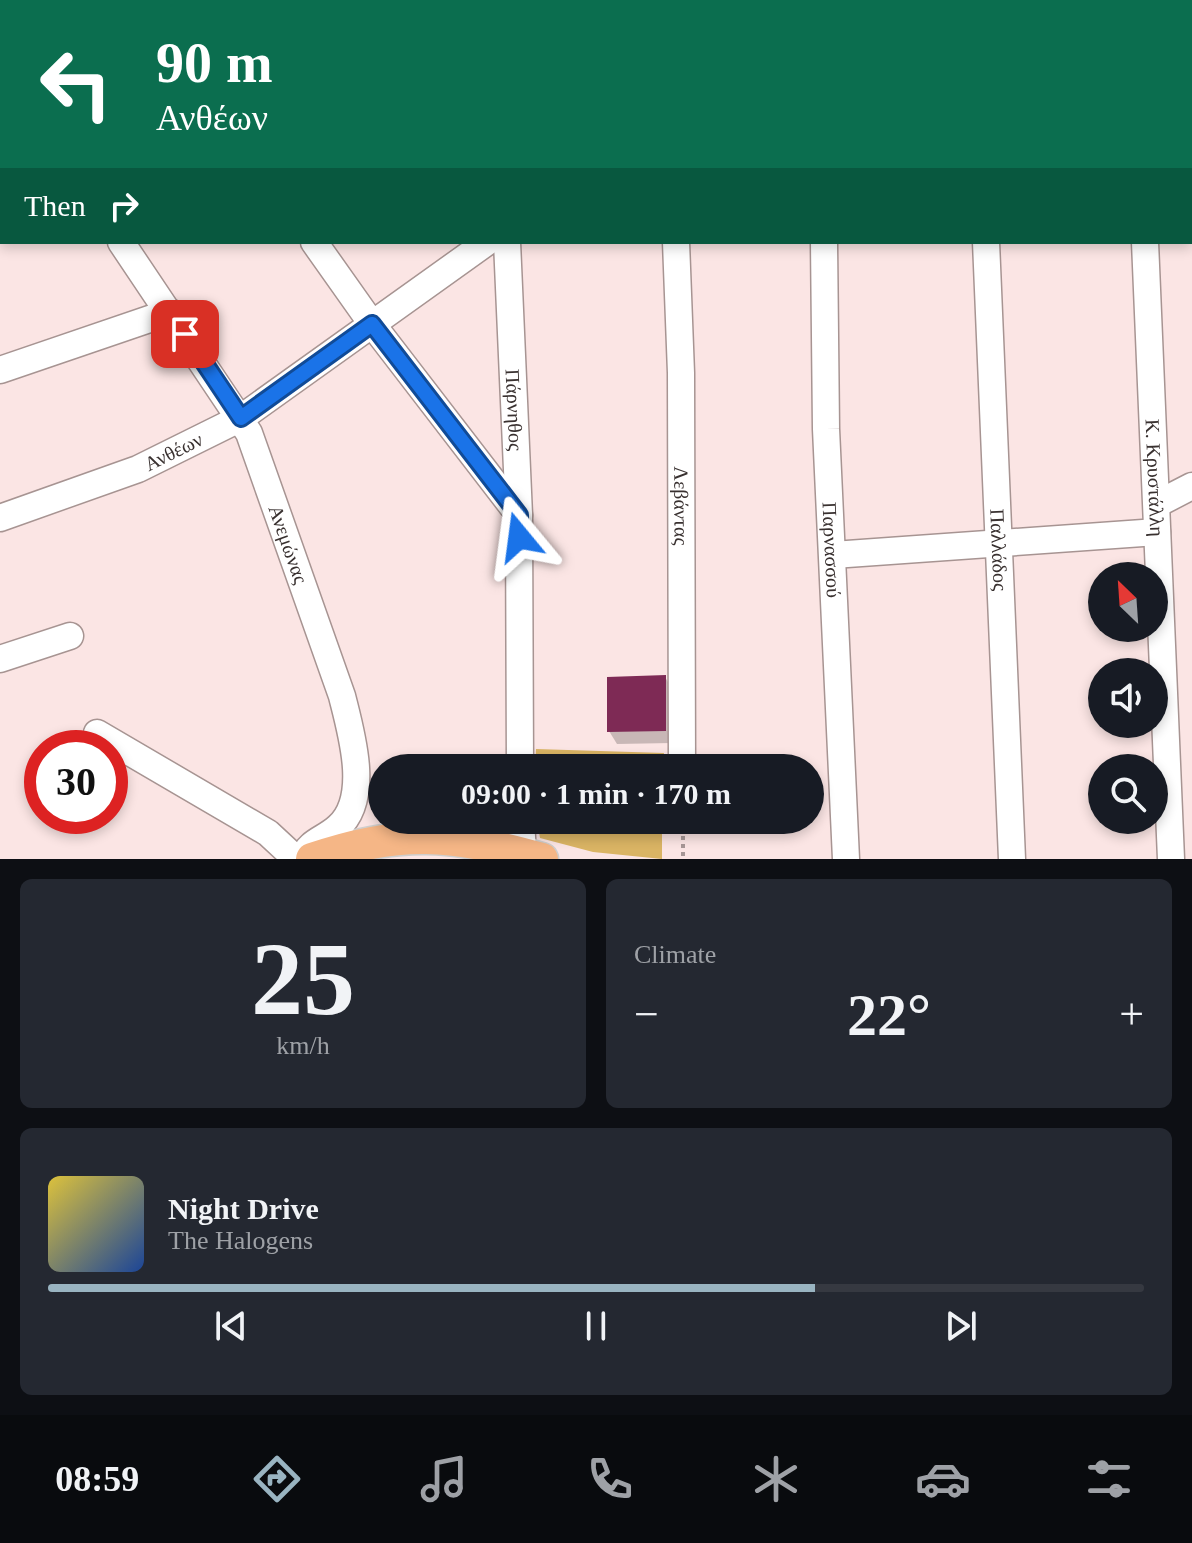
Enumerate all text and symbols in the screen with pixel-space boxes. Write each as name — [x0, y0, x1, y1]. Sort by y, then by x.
icon: left — [24, 32, 128, 136]
text: 90 m — [156, 32, 273, 94]
text: Ανθέων — [156, 98, 268, 138]
icon: right — [102, 184, 146, 228]
text: Then — [24, 189, 86, 222]
pin — [151, 300, 219, 368]
icon: arrive — [163, 312, 207, 356]
street label: Πάρνηθος — [502, 368, 527, 451]
street label: Κ. Κρυστάλλη — [1141, 418, 1168, 537]
street label: Ανθέων — [141, 428, 206, 475]
street label: Λεβάντας — [669, 466, 692, 546]
position arrow — [477, 495, 561, 579]
street label: Παρνασσού — [818, 501, 845, 598]
street label: Ανεμώνας — [264, 502, 312, 587]
street label: Παλλάδος — [986, 508, 1012, 591]
north arrow — [1088, 562, 1168, 642]
map controls — [1088, 562, 1168, 834]
button: sound — [1088, 658, 1168, 738]
speed limit sign: 30 — [24, 730, 128, 834]
button: search — [1088, 754, 1168, 834]
text: 09:00 · 1 min · 170 m — [461, 777, 731, 810]
text: 25 — [251, 921, 355, 1036]
text: Climate — [634, 940, 716, 969]
text: 22° — [847, 982, 931, 1048]
text: − — [634, 990, 659, 1039]
text: + — [1119, 990, 1144, 1039]
text: km/h — [276, 1031, 330, 1060]
text: Night Drive — [168, 1192, 319, 1225]
text: The Halogens — [168, 1226, 313, 1255]
icon: previous — [209, 1304, 253, 1348]
icon: pause — [574, 1304, 618, 1348]
icon: next — [939, 1304, 983, 1348]
icon: directions — [249, 1451, 305, 1507]
icon: music — [416, 1451, 472, 1507]
icon: phone — [582, 1451, 638, 1507]
icon: climate — [748, 1451, 804, 1507]
icon: car — [915, 1451, 971, 1507]
icon: filters — [1081, 1451, 1137, 1507]
text: 08:59 — [55, 1459, 139, 1499]

